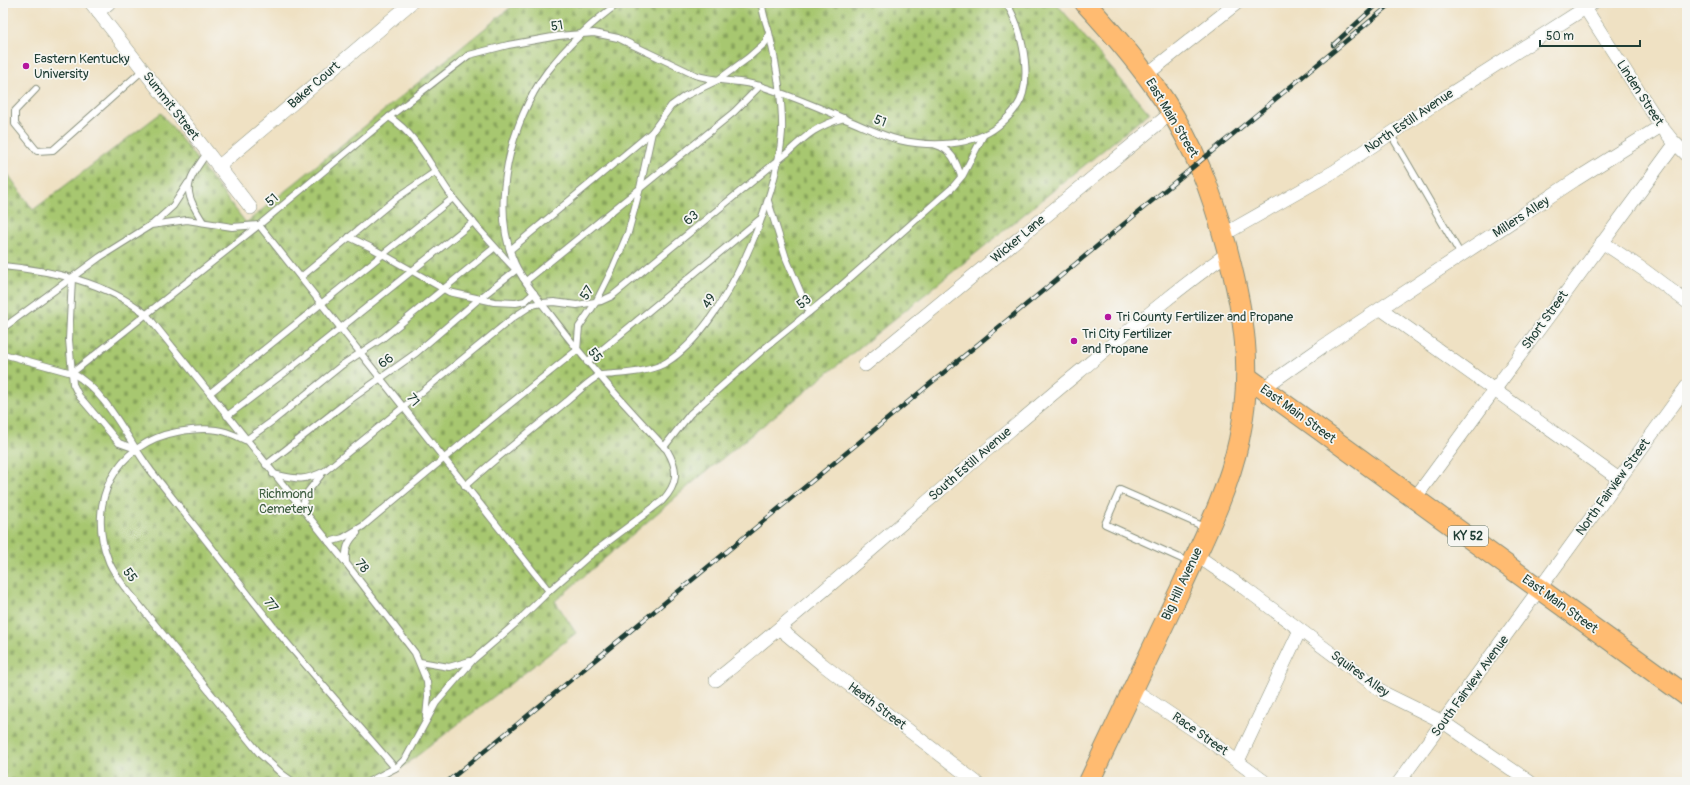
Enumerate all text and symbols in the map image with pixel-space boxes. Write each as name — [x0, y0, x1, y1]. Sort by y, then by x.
street label: 51 — [550, 17, 564, 35]
scale bar — [1540, 22, 1640, 48]
text: 50 m — [1546, 29, 1574, 44]
place label: Eastern Kentucky University — [34, 51, 130, 82]
street label: Baker Court — [285, 57, 344, 112]
street label: Linden Street — [1613, 57, 1668, 129]
marker: Eastern Kentucky University — [21, 61, 31, 71]
street label: Summit Street — [139, 69, 203, 144]
street label: East Main Street — [1142, 75, 1202, 161]
street label: North Estill Avenue — [1362, 85, 1457, 157]
street label: 51 — [871, 111, 889, 131]
street label: 51 — [262, 190, 282, 210]
street label: Millers Alley — [1490, 193, 1553, 241]
street label: 63 — [680, 207, 702, 229]
street label: Wicker Lane — [988, 211, 1049, 266]
street label: 57 — [577, 283, 598, 303]
street label: Short Street — [1518, 287, 1572, 352]
street label: 49 — [698, 290, 720, 311]
street label: 53 — [793, 291, 815, 313]
place label: Tri County Fertilizer and Propane — [1116, 309, 1294, 325]
marker: Tri County Fertilizer and Propane — [1103, 312, 1113, 322]
place label: Tri City Fertilizer and Propane — [1082, 326, 1172, 357]
marker: Tri City Fertilizer and Propane — [1069, 336, 1079, 346]
street label: 55 — [584, 344, 606, 366]
street label: 66 — [375, 350, 397, 372]
street label: East Main Street — [1257, 381, 1340, 447]
street label: 71 — [403, 390, 423, 410]
street label: South Estill Avenue — [925, 423, 1015, 504]
street label: North Fairview Street — [1572, 435, 1654, 539]
park label: Richmond Cemetery — [259, 486, 313, 517]
road number: KY 52 — [1448, 526, 1488, 546]
street label: Big Hill Avenue — [1158, 544, 1206, 623]
street label: 78 — [352, 556, 373, 577]
street label: 55 — [119, 565, 141, 585]
street label: East Main Street — [1519, 571, 1602, 637]
street label: 77 — [260, 595, 282, 615]
street label: South Fairview Avenue — [1428, 632, 1513, 740]
street label: Squires Alley — [1328, 647, 1393, 701]
street label: Heath Street — [845, 679, 910, 734]
street label: Race Street — [1169, 709, 1232, 760]

